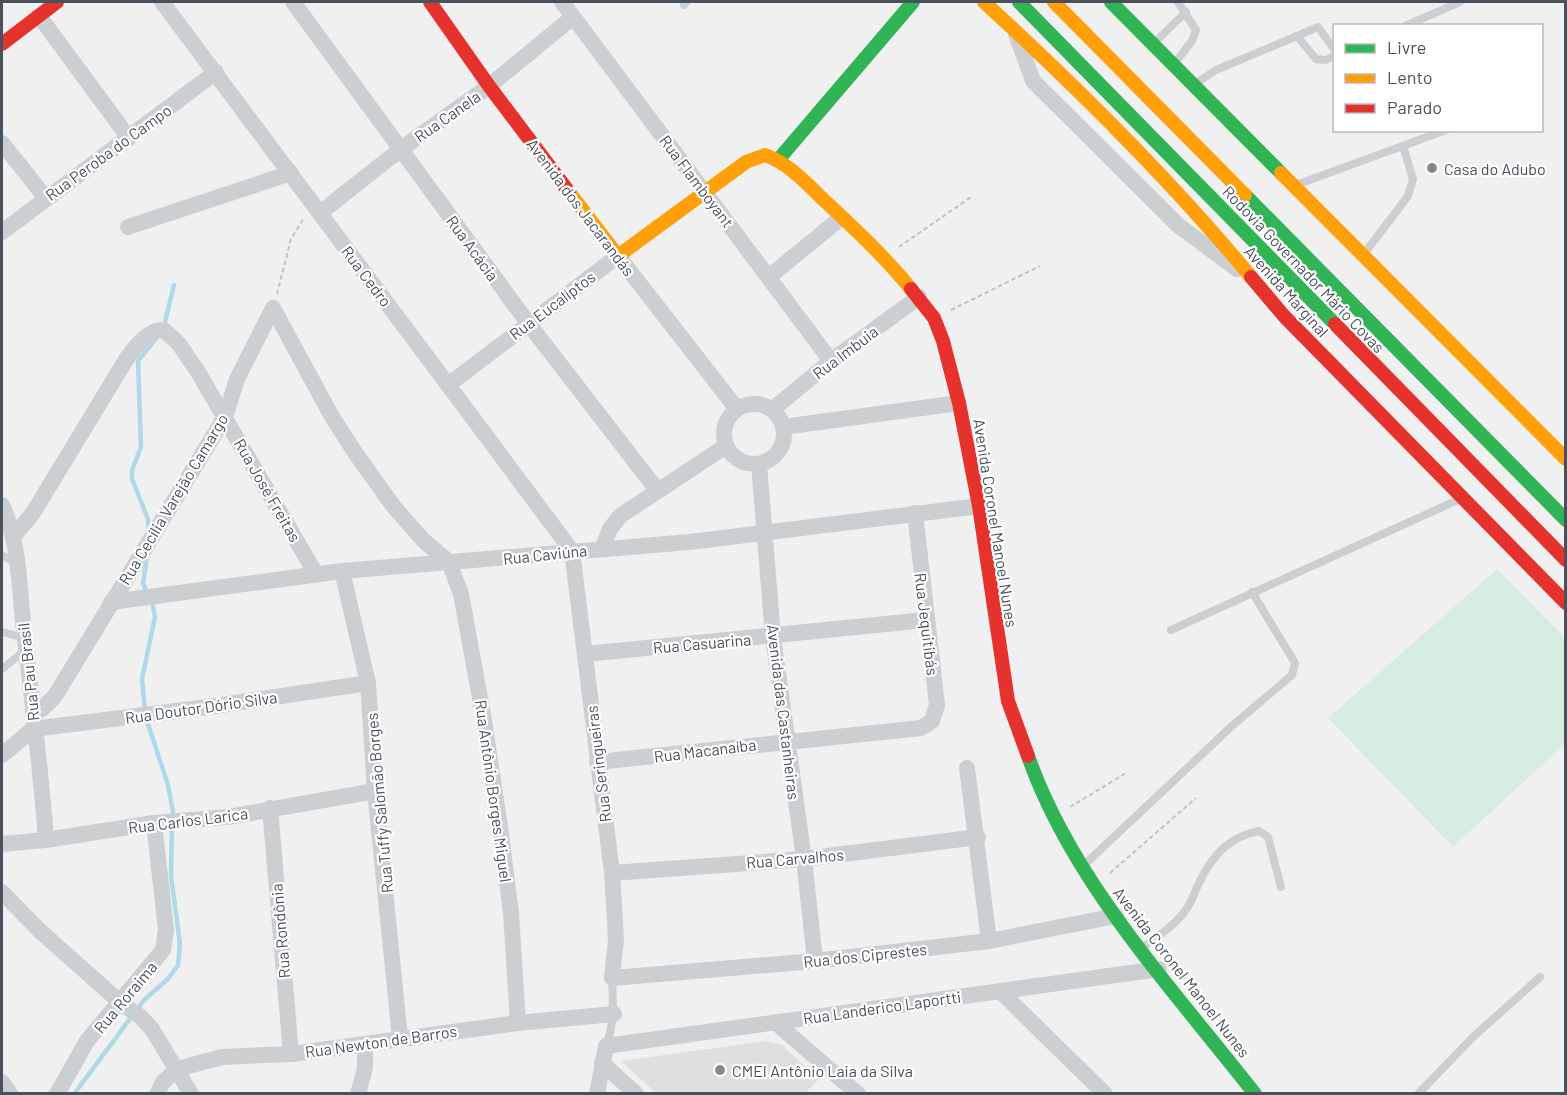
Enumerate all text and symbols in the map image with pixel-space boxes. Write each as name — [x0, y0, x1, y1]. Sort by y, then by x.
legend — [1333, 24, 1543, 132]
text: Livre — [1387, 36, 1426, 58]
text: Lento — [1387, 66, 1433, 88]
street label: Rua Canela — [410, 86, 484, 146]
text: Parado — [1387, 96, 1442, 118]
street label: Rua Peroba do Campo — [41, 100, 175, 204]
street label: Rua Flamboyant — [656, 131, 738, 231]
street label: Avenida dos Jacarandás — [523, 134, 639, 280]
place label: Casa do Adubo — [1444, 159, 1546, 178]
marker: Casa do Adubo — [1425, 161, 1439, 175]
street label: Rodovia Governador Mário Covas — [1219, 182, 1389, 356]
street label: Rua Acácia — [443, 212, 503, 284]
street label: Avenida Marginal — [1241, 241, 1333, 341]
street label: Rua Cedro — [338, 242, 396, 310]
street label: Rua Eucalíptos — [505, 267, 599, 343]
street label: Rua Imbuia — [809, 321, 881, 383]
street label: Rua Cecília Varejão Camargo — [114, 410, 232, 588]
street label: Avenida Coronel Manoel Nunes — [970, 417, 1022, 629]
street label: Rua José Freitas — [231, 435, 305, 545]
street label: Rua Caviúna — [502, 540, 588, 568]
street label: Rua Jequitibás — [911, 571, 943, 677]
street label: Rua Pau Brasil — [13, 622, 43, 722]
street label: Avenida das Castanheiras — [764, 623, 804, 801]
street label: Rua Casuarina — [652, 629, 752, 657]
street label: Rua Doutor Dório Silva — [124, 687, 278, 727]
street label: Rua Antônio Borges Miguel — [472, 699, 516, 883]
street label: Rua Seringueiras — [581, 704, 615, 824]
street label: Rua Tuffy Salomão Borges — [362, 712, 396, 894]
street label: Rua Macanaíba — [653, 734, 757, 766]
street label: Rua Carlos Larica — [127, 803, 249, 837]
street label: Rua Carvalhos — [745, 844, 845, 872]
street label: Rua Rondônia — [266, 883, 294, 979]
street label: Avenida Coronel Manoel Nunes — [1110, 883, 1254, 1061]
street label: Rua dos Ciprestes — [802, 939, 928, 971]
street label: Rua Roraima — [90, 957, 160, 1037]
street label: Rua Landerico Laportti — [802, 987, 962, 1027]
street label: Rua Newton de Barros — [304, 1021, 458, 1061]
place label: CMEI Antônio Laia da Silva — [732, 1061, 913, 1080]
marker: CMEI Antônio Laia da Silva — [713, 1063, 727, 1077]

